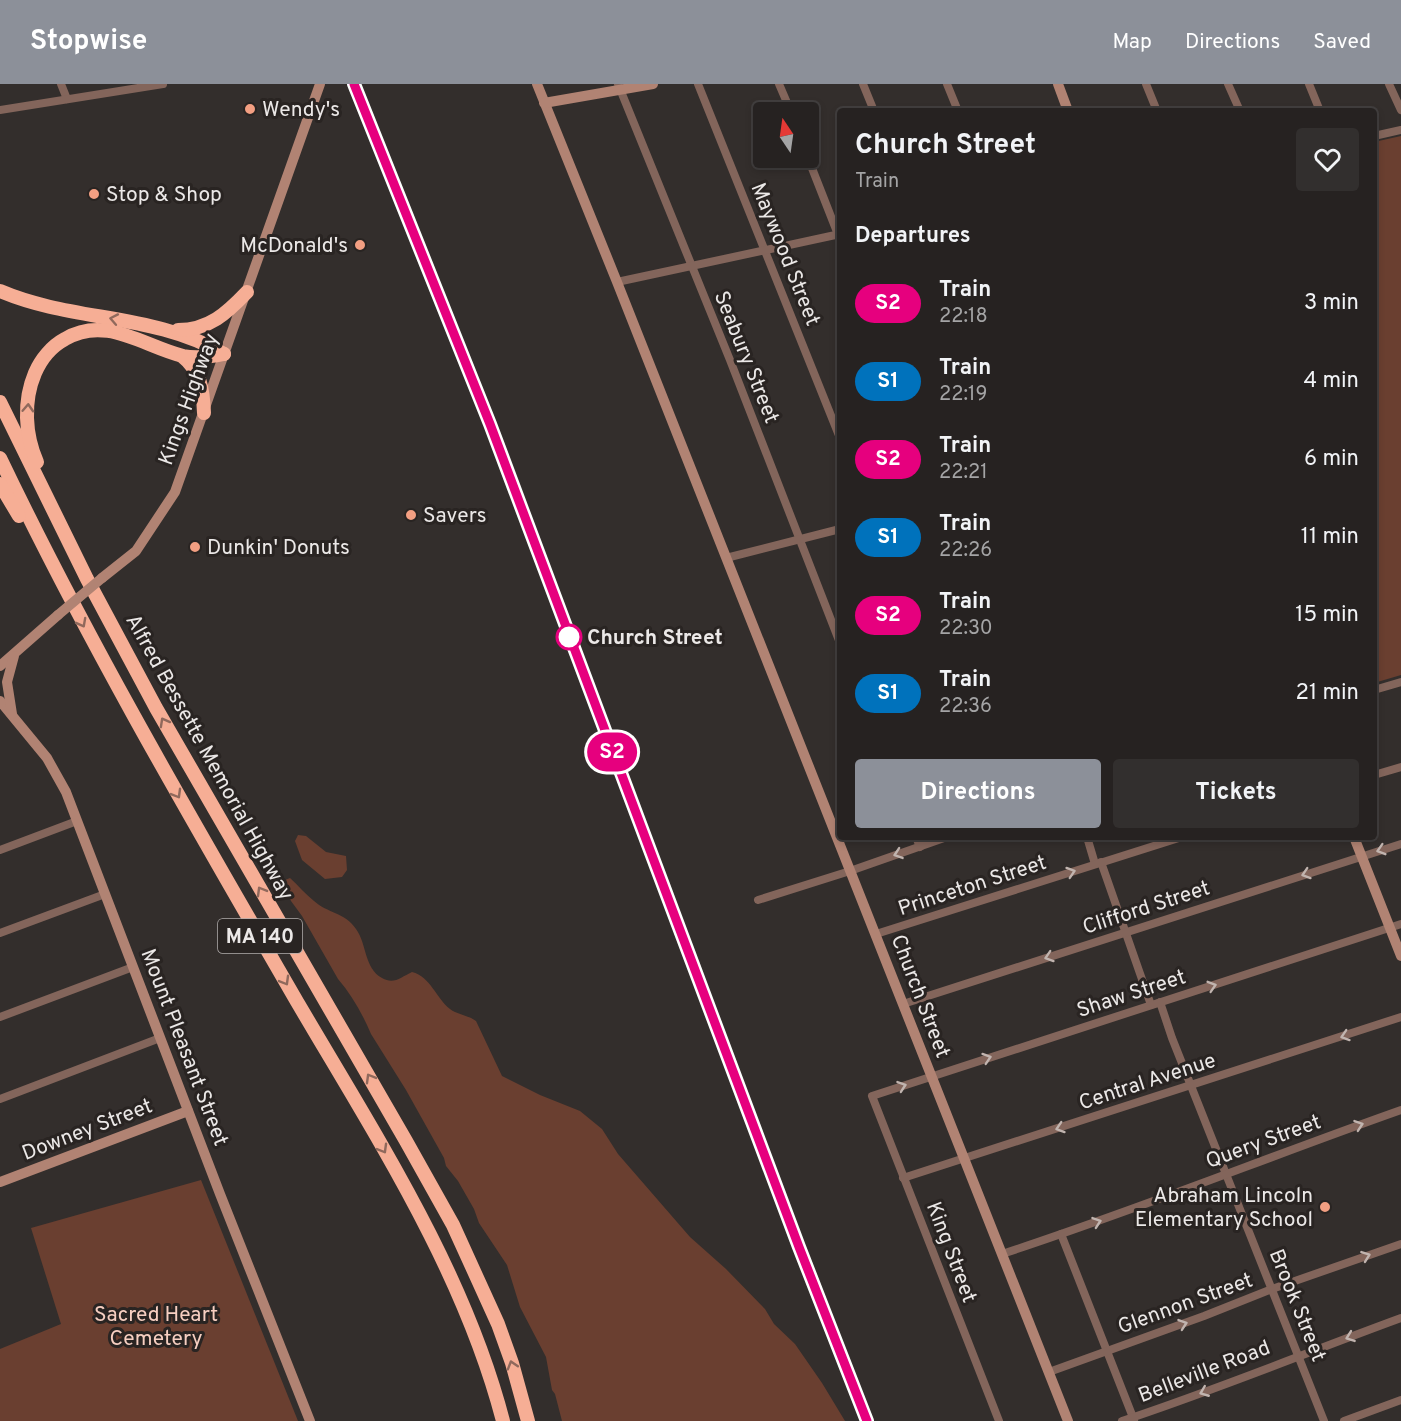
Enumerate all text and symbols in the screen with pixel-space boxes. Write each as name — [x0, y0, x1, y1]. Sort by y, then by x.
text: Stopwise — [30, 24, 147, 60]
text: Map — [1112, 29, 1152, 56]
text: Directions — [1185, 29, 1280, 56]
text: Saved — [1313, 29, 1371, 56]
place label: Wendy's — [262, 97, 340, 124]
marker: Wendy's — [243, 102, 257, 116]
north arrow — [753, 102, 819, 168]
map controls — [753, 102, 819, 168]
text: Church Street — [855, 128, 1036, 164]
button: heart — [1296, 128, 1359, 191]
text: Train — [855, 169, 899, 195]
street label: Maywood Street — [744, 179, 826, 330]
place label: Stop & Shop — [106, 182, 222, 209]
marker: Stop & Shop — [87, 187, 101, 201]
text: Departures — [855, 223, 971, 250]
place label: McDonald's — [240, 233, 348, 260]
marker: McDonald's — [353, 238, 367, 252]
text: Train — [939, 277, 991, 304]
street label: Seabury Street — [707, 287, 784, 428]
text: S2 — [875, 290, 901, 317]
text: 3 min — [1304, 290, 1359, 317]
text: 22:18 — [939, 304, 988, 330]
one-way arrow — [109, 313, 119, 326]
street label: Kings Highway — [153, 330, 226, 469]
text: Train — [939, 355, 991, 382]
text: S1 — [877, 368, 899, 395]
text: 4 min — [1304, 368, 1359, 395]
text: 22:19 — [939, 382, 987, 408]
one-way arrow — [21, 403, 34, 412]
text: Train — [939, 433, 991, 460]
text: S2 — [875, 446, 901, 473]
text: 6 min — [1304, 446, 1359, 473]
text: 22:21 — [939, 460, 988, 486]
place label: Savers — [423, 503, 487, 530]
marker: Savers — [404, 508, 418, 522]
text: Train — [939, 511, 991, 538]
text: S1 — [877, 524, 899, 551]
text: 11 min — [1301, 524, 1359, 551]
place label: Dunkin' Donuts — [207, 535, 350, 562]
text: 22:26 — [939, 538, 992, 564]
marker: Dunkin' Donuts — [188, 540, 202, 554]
text: Train — [939, 589, 991, 616]
text: S2 — [875, 602, 901, 629]
text: 15 min — [1295, 602, 1359, 629]
street label: Alfred Bessette Memorial Highway — [118, 610, 299, 906]
text: 22:30 — [939, 616, 993, 642]
one-way arrow — [75, 617, 86, 628]
marker: Church Street — [556, 624, 582, 650]
place label: Church Street — [587, 625, 723, 652]
text: Train — [939, 667, 991, 694]
text: S1 — [877, 680, 899, 707]
text: 21 min — [1296, 680, 1359, 707]
text: 22:36 — [939, 694, 992, 720]
one-way arrow — [160, 718, 171, 728]
line badge: S2 — [585, 732, 639, 772]
text: S2 — [599, 739, 625, 766]
button: Directions — [855, 759, 1101, 828]
button: Tickets — [1113, 759, 1359, 828]
one-way arrow — [169, 788, 181, 798]
one-way arrow — [1376, 843, 1387, 855]
one-way arrow — [894, 847, 904, 860]
street label: Princeton Street — [895, 850, 1050, 923]
one-way arrow — [1066, 866, 1076, 879]
one-way arrow — [1301, 867, 1312, 879]
street label: Clifford Street — [1079, 875, 1214, 942]
one-way arrow — [257, 887, 268, 897]
road number: MA 140 — [218, 919, 302, 953]
street label: Church Street — [884, 931, 956, 1062]
street label: Mount Pleasant Street — [134, 945, 234, 1150]
one-way arrow — [1044, 949, 1055, 962]
street label: Shaw Street — [1074, 964, 1189, 1025]
one-way arrow — [278, 975, 290, 985]
one-way arrow — [1206, 981, 1217, 993]
one-way arrow — [1340, 1028, 1351, 1041]
street label: Central Avenue — [1076, 1048, 1219, 1117]
one-way arrow — [981, 1053, 992, 1065]
one-way arrow — [365, 1074, 377, 1084]
one-way arrow — [896, 1081, 906, 1093]
street label: Downey Street — [19, 1093, 157, 1168]
street label: Query Street — [1202, 1109, 1325, 1176]
one-way arrow — [1353, 1120, 1364, 1133]
one-way arrow — [1055, 1121, 1066, 1133]
one-way arrow — [376, 1143, 388, 1153]
place label: Abraham Lincoln Elementary School — [1135, 1183, 1313, 1234]
street label: King Street — [919, 1198, 982, 1307]
marker: Abraham Lincoln Elementary School — [1318, 1200, 1332, 1214]
one-way arrow — [1091, 1216, 1102, 1229]
street label: Brook Street — [1262, 1245, 1331, 1366]
one-way arrow — [1360, 1251, 1371, 1264]
street label: Glennon Street — [1114, 1267, 1257, 1341]
park label: Sacred Heart Cemetery — [94, 1302, 218, 1353]
one-way arrow — [1177, 1318, 1188, 1331]
one-way arrow — [1345, 1329, 1355, 1342]
street label: Belleville Road — [1135, 1335, 1274, 1410]
one-way arrow — [507, 1360, 519, 1371]
one-way arrow — [1200, 1385, 1211, 1397]

